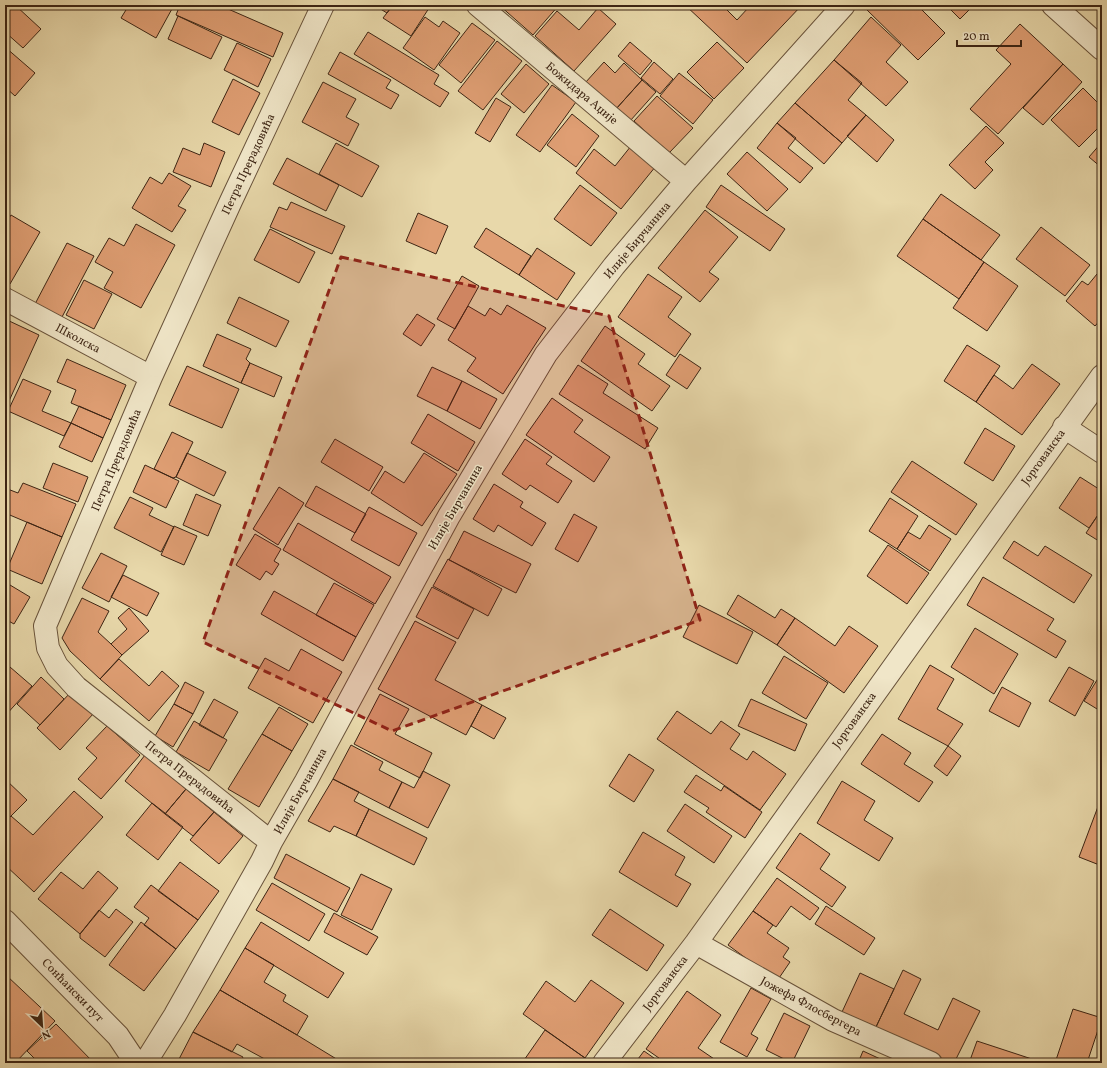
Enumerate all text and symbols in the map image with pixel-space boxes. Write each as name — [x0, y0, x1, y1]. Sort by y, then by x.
scale bar — [957, 22, 1021, 48]
text: 20 m — [963, 29, 990, 45]
street label: Божидара Аџије — [542, 59, 621, 129]
street label: Петра Прерадовића — [218, 111, 279, 218]
street label: Илије Бирчанина — [601, 199, 675, 283]
street label: Школска — [52, 320, 103, 357]
street label: Петра Прерадовића — [88, 407, 146, 514]
street label: Јоргованска — [1018, 426, 1070, 489]
street label: Илије Бирчанина — [425, 462, 487, 553]
street label: Јоргованска — [829, 689, 881, 752]
street label: Петра Прерадовића — [141, 738, 238, 818]
street label: Илије Бирчанина — [271, 745, 331, 837]
street label: Јоргованска — [640, 952, 692, 1015]
street label: Сонћански пут — [38, 955, 107, 1026]
street label: Јожефа Флосбергера — [757, 973, 864, 1040]
north arrow — [22, 1006, 62, 1046]
text: N — [39, 1025, 52, 1042]

